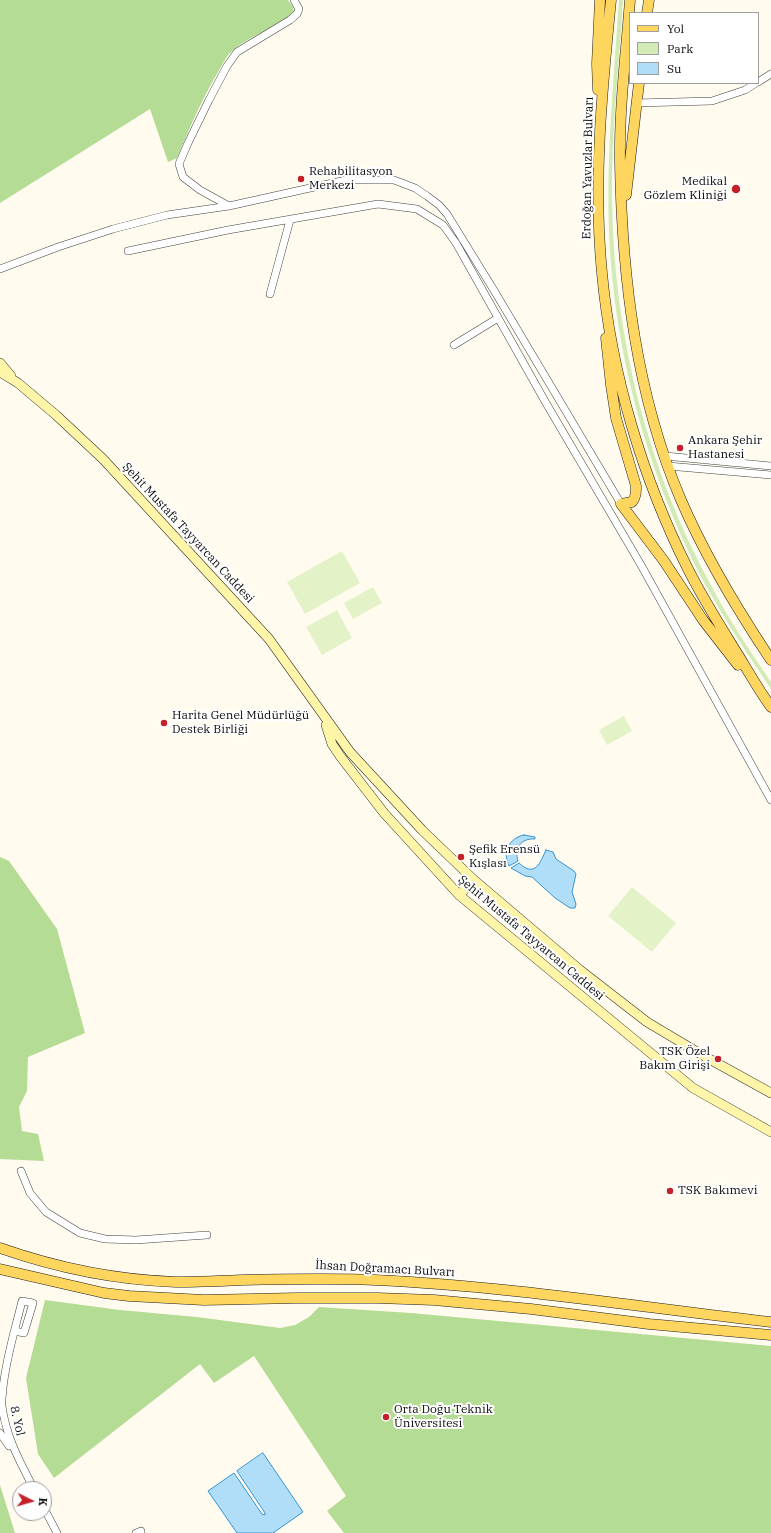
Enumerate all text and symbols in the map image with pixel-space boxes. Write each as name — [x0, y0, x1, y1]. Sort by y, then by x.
legend — [629, 12, 759, 84]
text: Yol — [667, 21, 684, 36]
text: Park — [667, 41, 693, 56]
text: Su — [667, 61, 681, 76]
street label: Erdoğan Yavuzlar Bulvarı — [580, 96, 596, 240]
place label: Rehabilitasyon Merkezi — [309, 165, 393, 193]
marker: Rehabilitasyon Merkezi — [296, 174, 306, 184]
place label: Medikal Gözlem Kliniği — [644, 175, 727, 203]
marker: Medikal Gözlem Kliniği — [730, 183, 742, 195]
place label: Ankara Şehir Hastanesi — [688, 434, 762, 462]
marker: Ankara Şehir Hastanesi — [675, 443, 685, 453]
street label: Şehit Mustafa Tayyarcan Caddesi — [119, 460, 257, 606]
place label: Harita Genel Müdürlüğü Destek Birliği — [172, 709, 309, 737]
marker: Harita Genel Müdürlüğü Destek Birliği — [159, 718, 169, 728]
place label: Şefik Erensü Kışlası — [469, 843, 540, 871]
marker: Şefik Erensü Kışlası — [456, 852, 466, 862]
street label: Şehit Mustafa Tayyarcan Caddesi — [455, 873, 607, 1003]
place label: TSK Özel Bakım Girişi — [639, 1045, 710, 1073]
marker: TSK Özel Bakım Girişi — [713, 1054, 723, 1064]
place label: TSK Bakımevi — [678, 1184, 757, 1198]
marker: TSK Bakımevi — [665, 1186, 675, 1196]
street label: İhsan Doğramacı Bulvarı — [315, 1258, 455, 1280]
place label: Orta Doğu Teknik Üniversitesi — [394, 1403, 493, 1431]
street label: 8. Yol — [7, 1405, 27, 1437]
marker: Orta Doğu Teknik Üniversitesi — [381, 1412, 391, 1422]
north arrow — [12, 1481, 52, 1521]
text: K — [36, 1497, 50, 1507]

